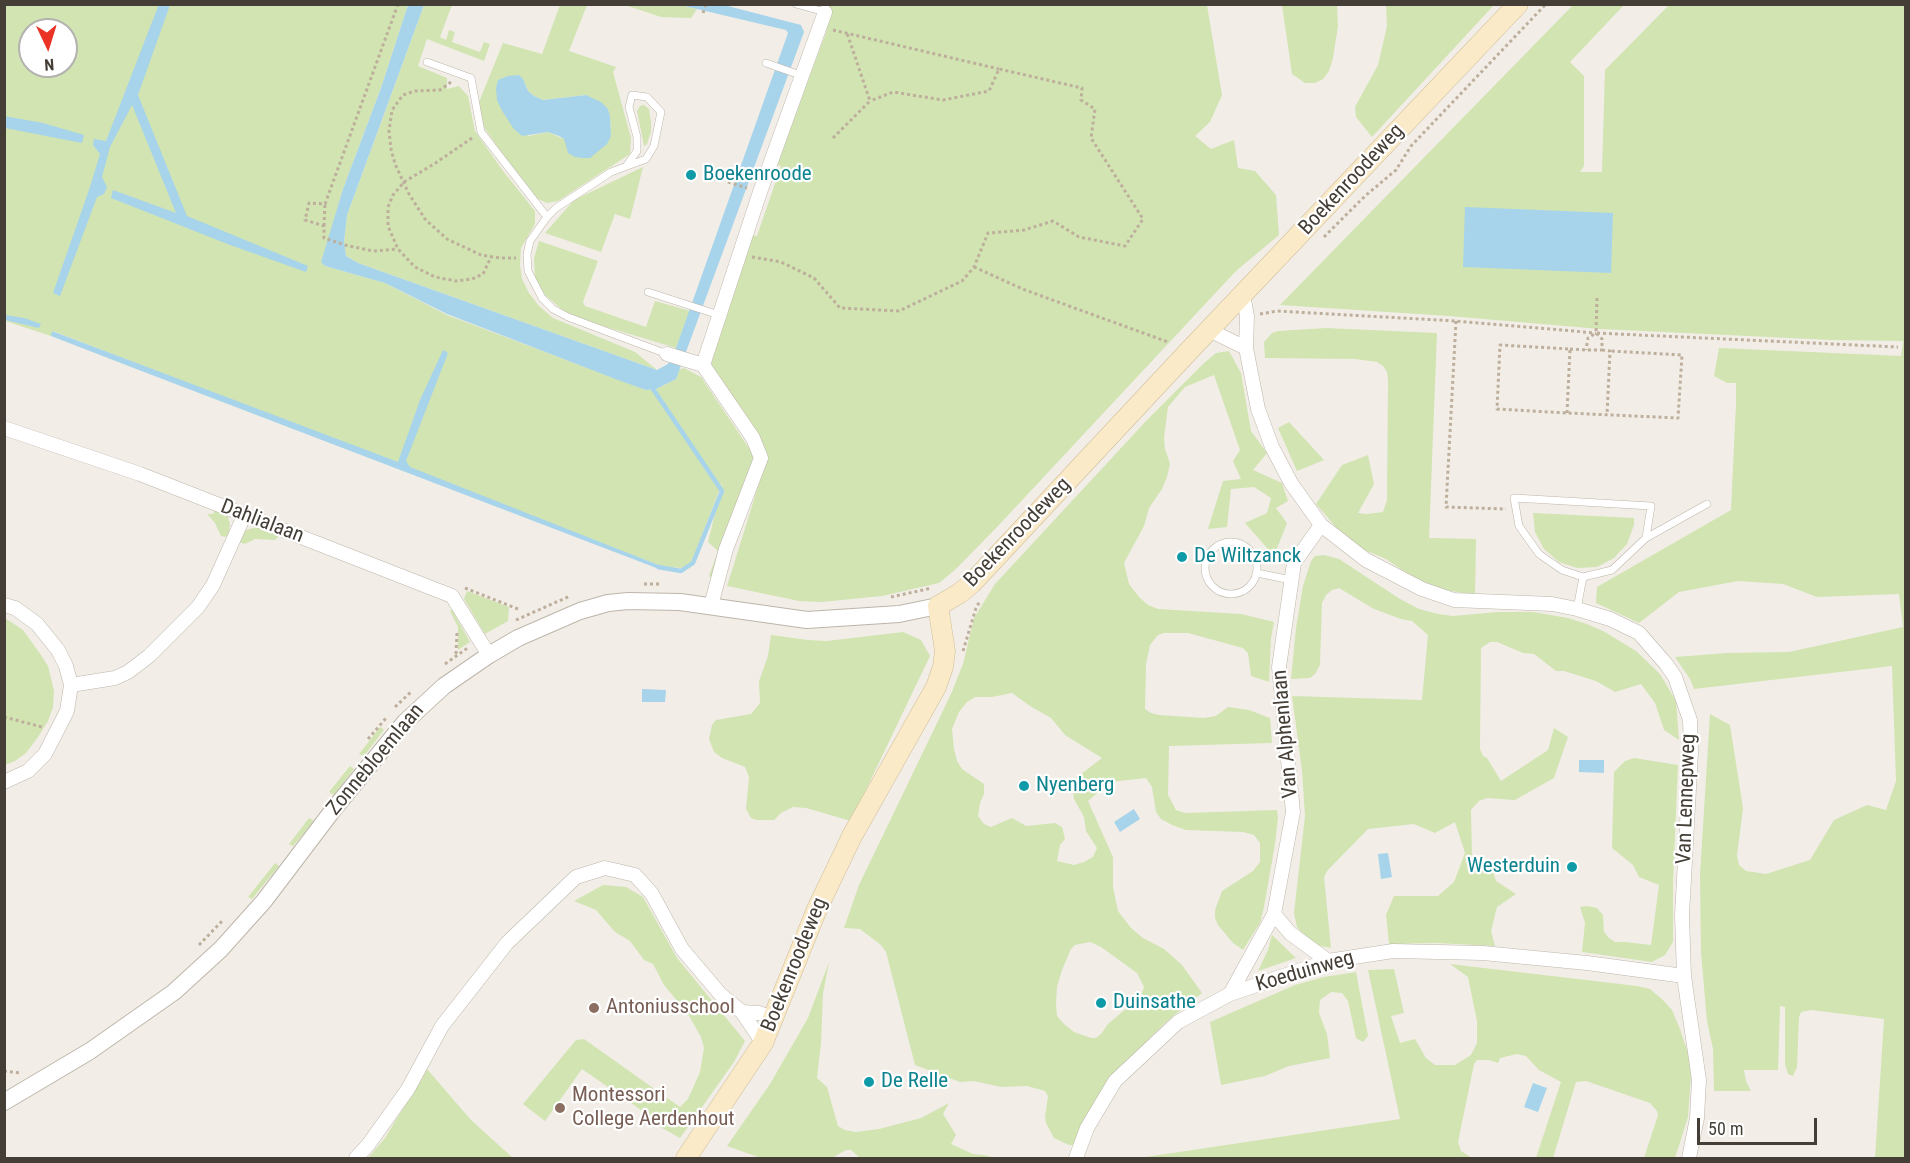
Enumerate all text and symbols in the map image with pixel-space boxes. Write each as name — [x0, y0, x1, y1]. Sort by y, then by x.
north arrow — [18, 18, 78, 78]
text: N — [44, 55, 55, 74]
street label: Boekenroodeweg — [1294, 119, 1410, 241]
place label: Boekenroode — [703, 162, 812, 188]
marker: Boekenroode — [684, 168, 698, 182]
street label: Boekenroodeweg — [959, 473, 1077, 593]
street label: Dahlialaan — [217, 495, 307, 549]
place label: De Wiltzanck — [1194, 544, 1301, 570]
marker: De Wiltzanck — [1175, 550, 1189, 564]
street label: Van Alphenlaan — [1268, 669, 1304, 799]
street label: Zonnebloemlaan — [322, 699, 430, 821]
street label: Van Lennepweg — [1672, 733, 1702, 865]
place label: Nyenberg — [1036, 773, 1114, 799]
marker: Nyenberg — [1017, 779, 1031, 793]
place label: Westerduin — [1467, 854, 1560, 880]
marker: Westerduin — [1565, 860, 1579, 874]
street label: Boekenroodeweg — [757, 894, 833, 1036]
street label: Koeduinweg — [1253, 946, 1357, 998]
place label: Duinsathe — [1113, 990, 1196, 1016]
place label: Antoniusschool — [606, 995, 735, 1021]
marker: Duinsathe — [1094, 996, 1108, 1010]
marker: Antoniusschool — [587, 1001, 601, 1015]
place label: De Relle — [881, 1069, 948, 1095]
marker: De Relle — [862, 1075, 876, 1089]
place label: Montessori College Aerdenhout — [572, 1083, 735, 1133]
marker: Montessori College Aerdenhout — [553, 1101, 567, 1115]
scale bar — [1700, 1106, 1820, 1144]
text: 50 m — [1708, 1118, 1743, 1139]

